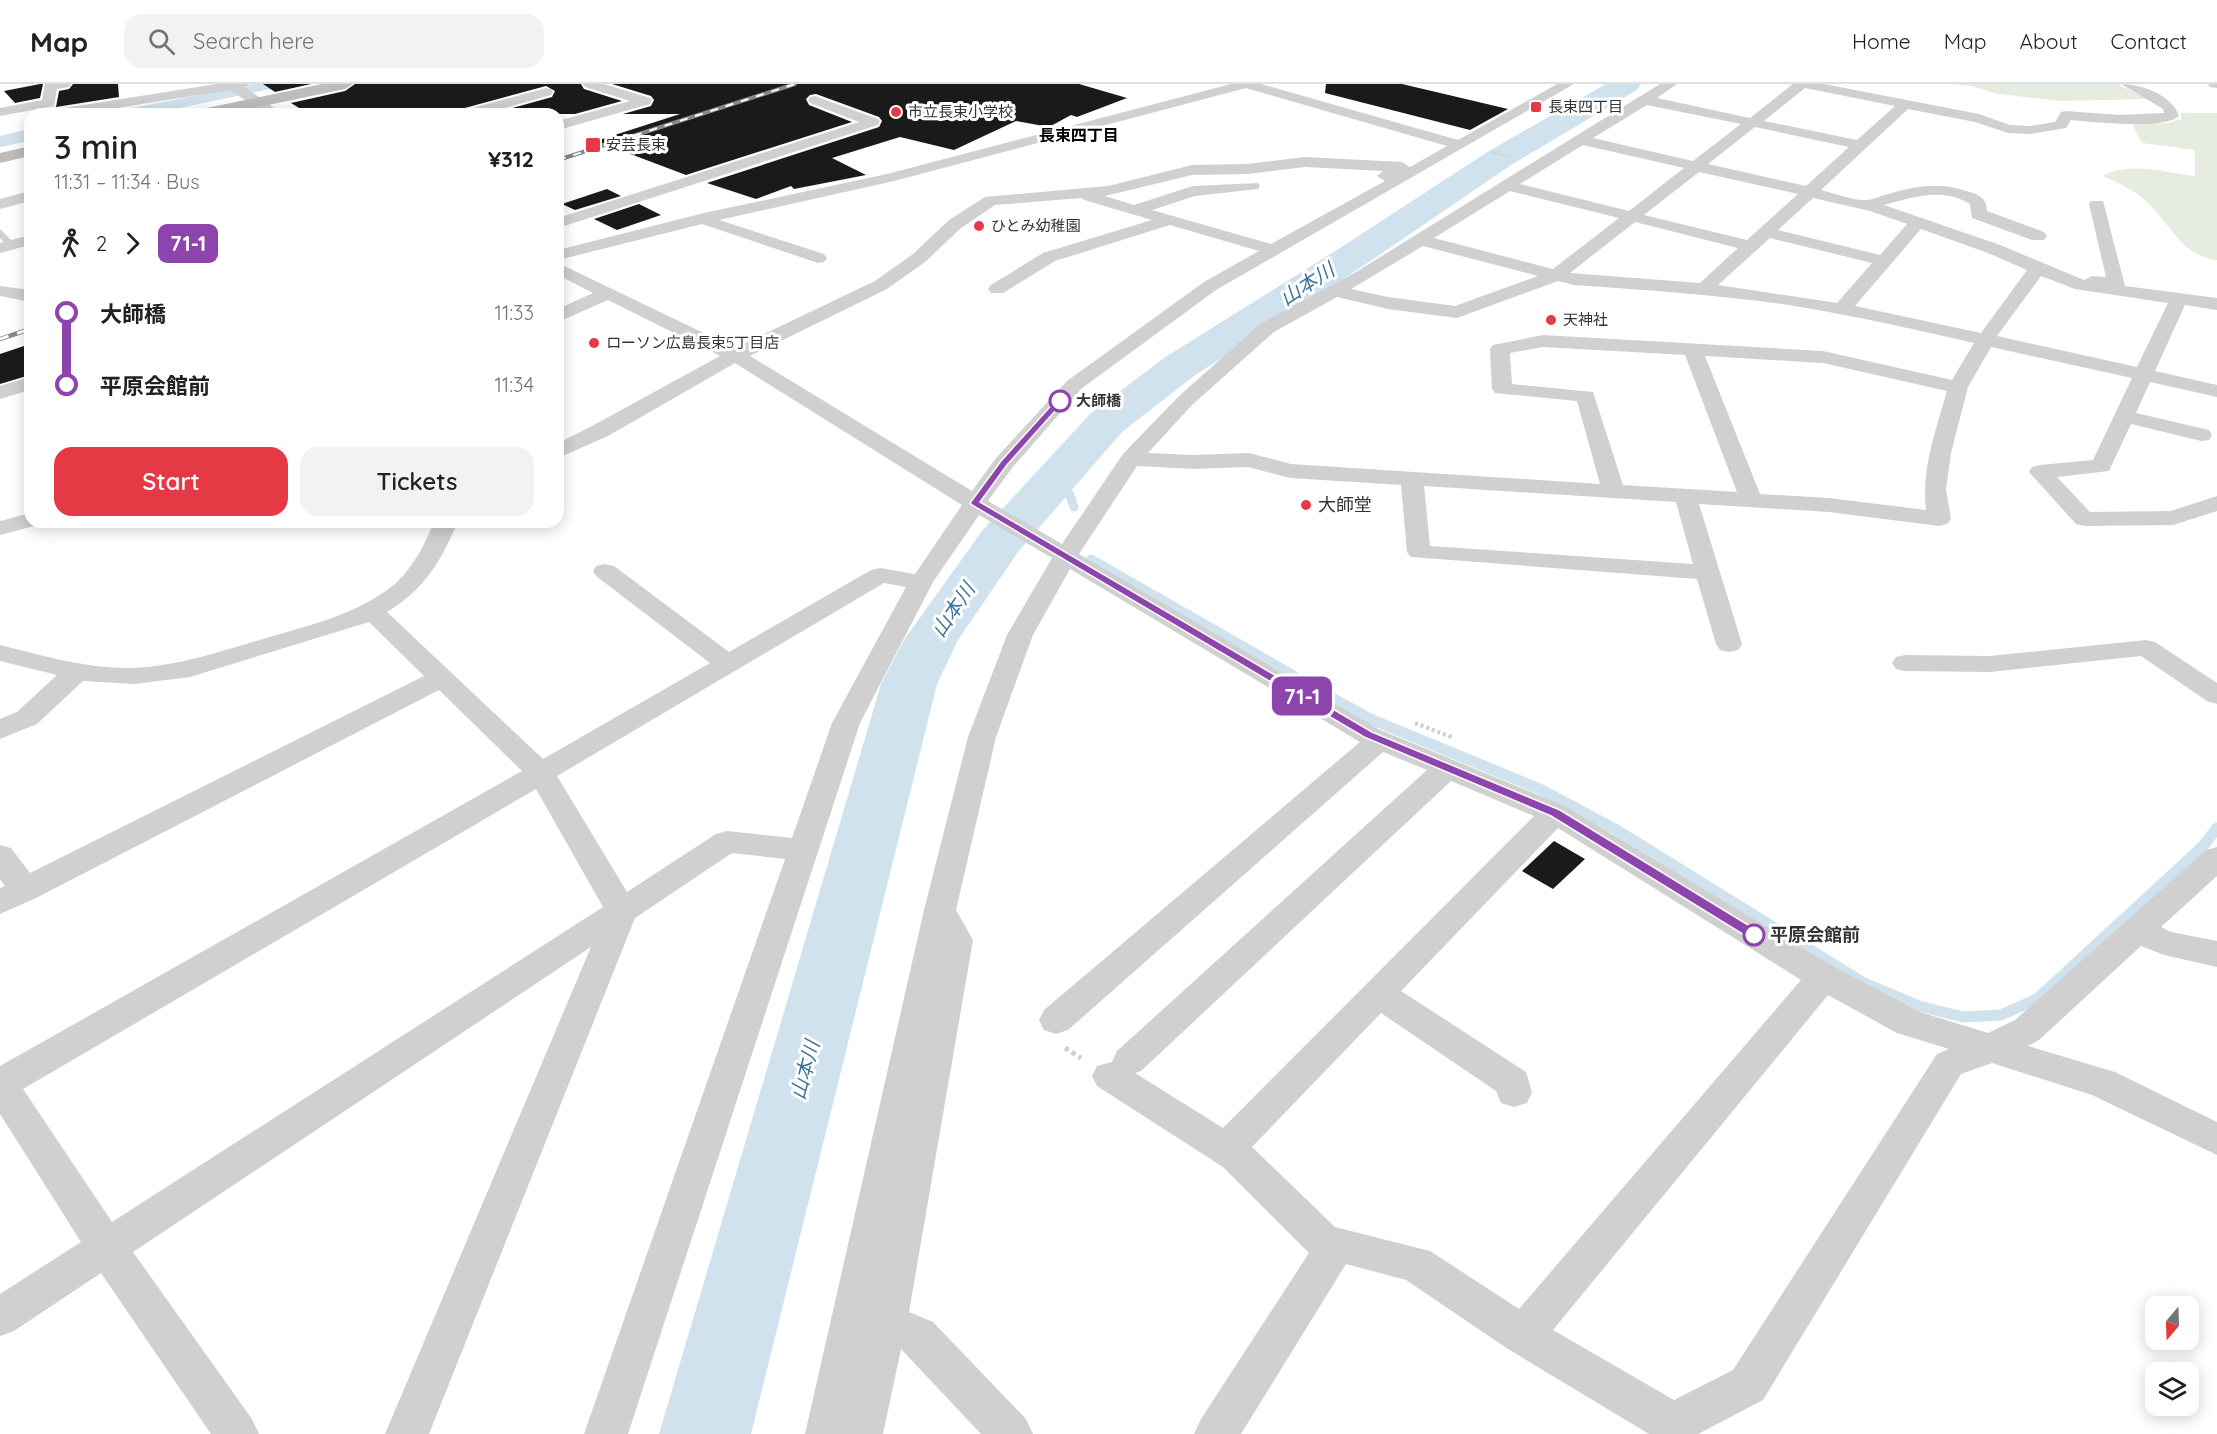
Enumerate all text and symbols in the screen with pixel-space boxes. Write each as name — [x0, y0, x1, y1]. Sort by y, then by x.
search box — [124, 14, 544, 68]
text: Map — [30, 24, 88, 59]
icon: search — [145, 25, 178, 58]
text: Search here — [193, 27, 315, 55]
text: Home — [1852, 28, 1911, 54]
text: Map — [1944, 28, 1987, 54]
text: About — [2020, 28, 2078, 54]
text: Contact — [2111, 28, 2187, 54]
place label: 長束四丁目 — [1548, 97, 1623, 116]
marker: 長束四丁目 — [1529, 100, 1543, 114]
place label: 市立長束小学校 — [908, 102, 1013, 121]
marker: 市立長束小学校 — [889, 105, 903, 119]
district label: 長束四丁目 — [1039, 125, 1119, 145]
text: 3 min — [54, 126, 138, 167]
place label: 安芸長束 — [606, 135, 666, 154]
marker: 安芸長束 — [584, 136, 602, 154]
text: ¥312 — [488, 145, 534, 173]
text: 11:31 – 11:34 · Bus — [54, 169, 200, 194]
place label: ひとみ幼稚園 — [991, 216, 1081, 235]
marker: ひとみ幼稚園 — [972, 219, 986, 233]
icon: walk — [54, 227, 87, 260]
icon: forward — [116, 227, 149, 260]
text: 71-1 — [170, 230, 206, 256]
text: 2 — [96, 231, 107, 256]
water label: 山本川 — [1275, 256, 1340, 310]
text: 大師橋 — [100, 300, 166, 328]
text: 11:33 — [495, 300, 534, 325]
place label: 天神社 — [1563, 310, 1608, 329]
marker: 天神社 — [1544, 313, 1558, 327]
place label: ローソン広島長束5丁目店 — [606, 333, 779, 352]
marker: ローソン広島長束5丁目店 — [587, 336, 601, 350]
text: 平原会館前 — [100, 372, 210, 400]
text: 11:34 — [494, 372, 534, 397]
marker: 大師橋 — [1049, 390, 1071, 412]
place label: 大師橋 — [1076, 391, 1122, 410]
button: Start — [54, 447, 288, 516]
button: Tickets — [300, 447, 534, 516]
place label: 大師堂 — [1318, 493, 1372, 516]
marker: 大師堂 — [1299, 498, 1313, 512]
water label: 山本川 — [925, 576, 981, 642]
line badge: 71-1 — [1260, 676, 1344, 716]
text: 71-1 — [1284, 683, 1320, 709]
place label: 平原会館前 — [1770, 923, 1860, 946]
marker: 平原会館前 — [1743, 924, 1765, 946]
water label: 山本川 — [785, 1036, 825, 1102]
north arrow — [2145, 1296, 2199, 1350]
map controls — [2145, 1296, 2199, 1416]
button: layers — [2145, 1362, 2199, 1416]

